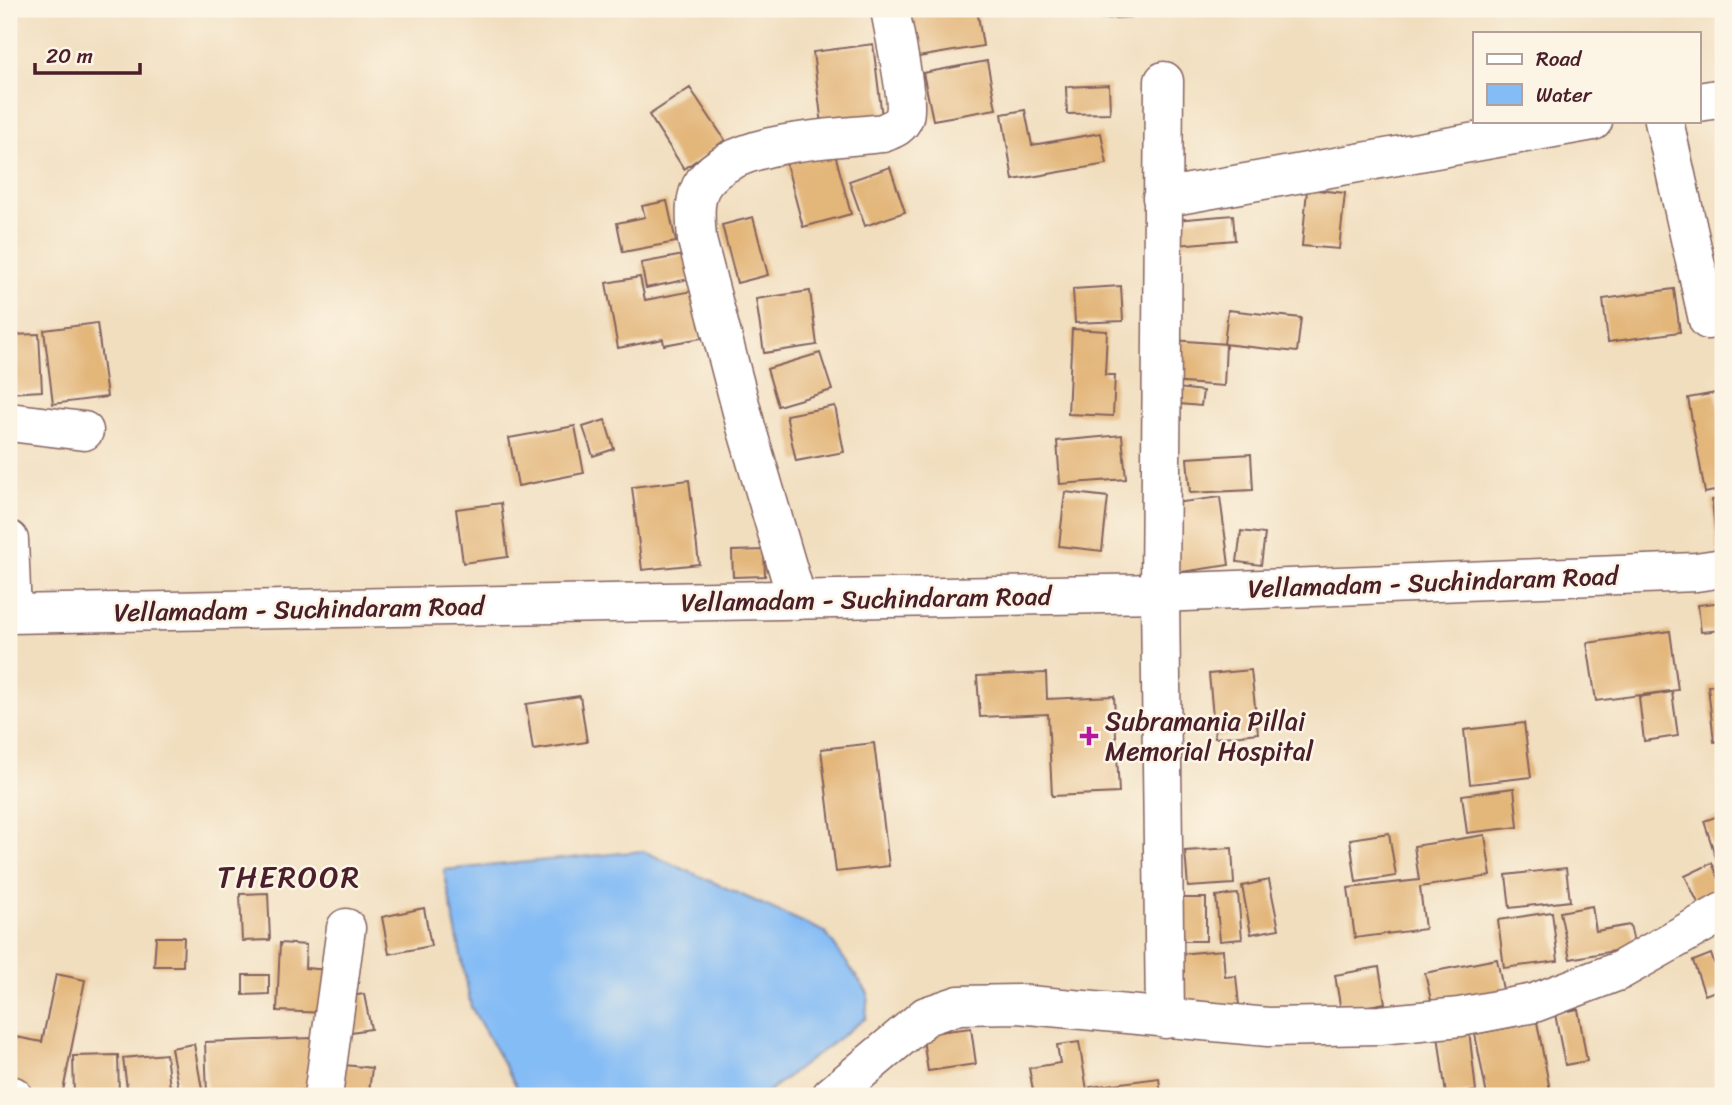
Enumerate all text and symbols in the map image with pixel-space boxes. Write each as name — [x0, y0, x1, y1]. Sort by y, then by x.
scale bar — [35, 32, 140, 76]
legend — [1473, 32, 1700, 122]
text: 20 m — [46, 37, 93, 75]
text: Road — [1536, 40, 1583, 78]
text: Water — [1536, 76, 1593, 114]
street label: Vellamadam - Suchindaram Road — [1247, 552, 1621, 611]
street label: Vellamadam - Suchindaram Road — [680, 573, 1054, 625]
street label: Vellamadam - Suchindaram Road — [113, 583, 487, 635]
place label: Subramania Pillai Memorial Hospital — [1105, 698, 1314, 774]
marker: Subramania Pillai Memorial Hospital — [1079, 726, 1099, 746]
district label: THEROOR — [217, 850, 361, 904]

